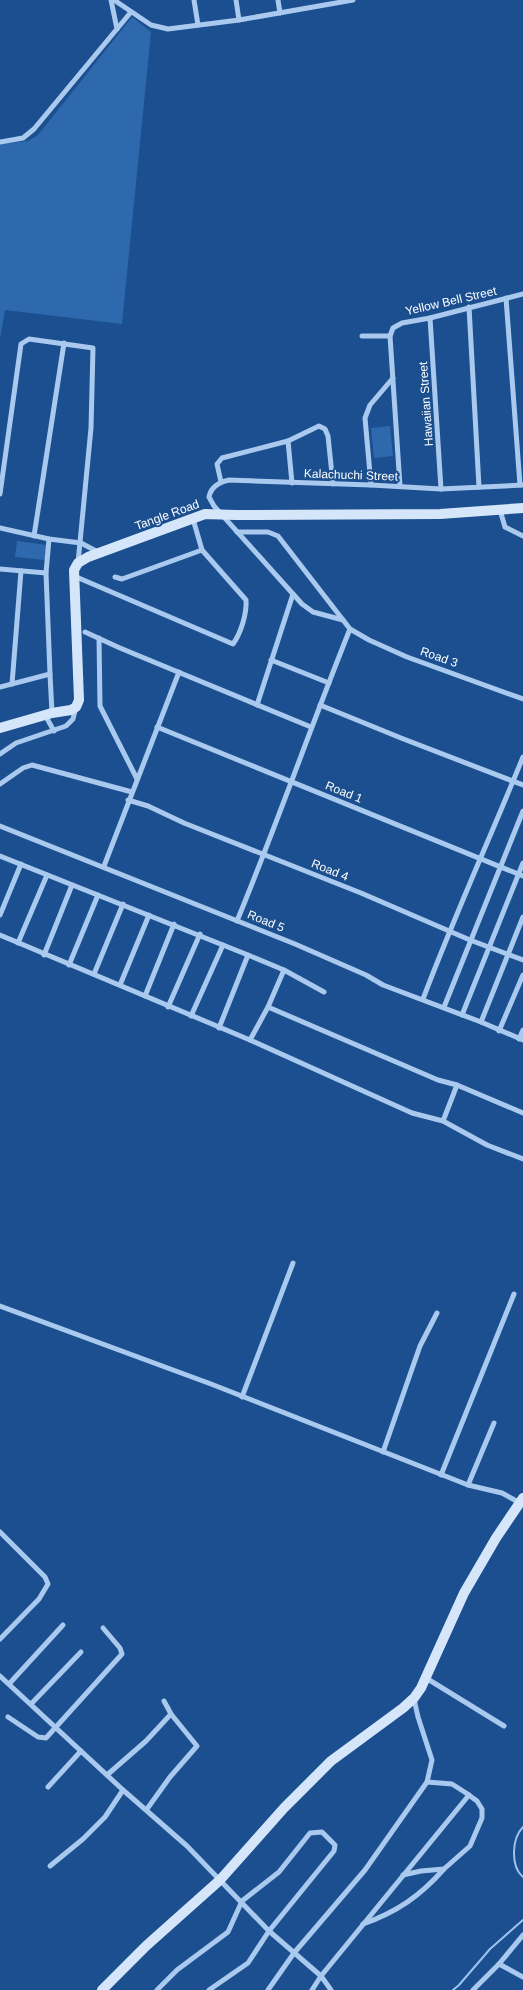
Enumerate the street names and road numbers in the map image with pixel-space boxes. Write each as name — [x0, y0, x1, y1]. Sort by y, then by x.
street label: Yellow Bell Street — [404, 284, 498, 318]
street label: Hawaiian Street — [416, 361, 436, 447]
street label: Kalachuchi Street — [304, 466, 399, 484]
street label: Tangle Road — [133, 497, 201, 533]
street label: Road 3 — [418, 644, 460, 670]
street label: Road 1 — [323, 778, 365, 806]
street label: Road 4 — [309, 856, 351, 884]
street label: Road 5 — [245, 907, 287, 935]

